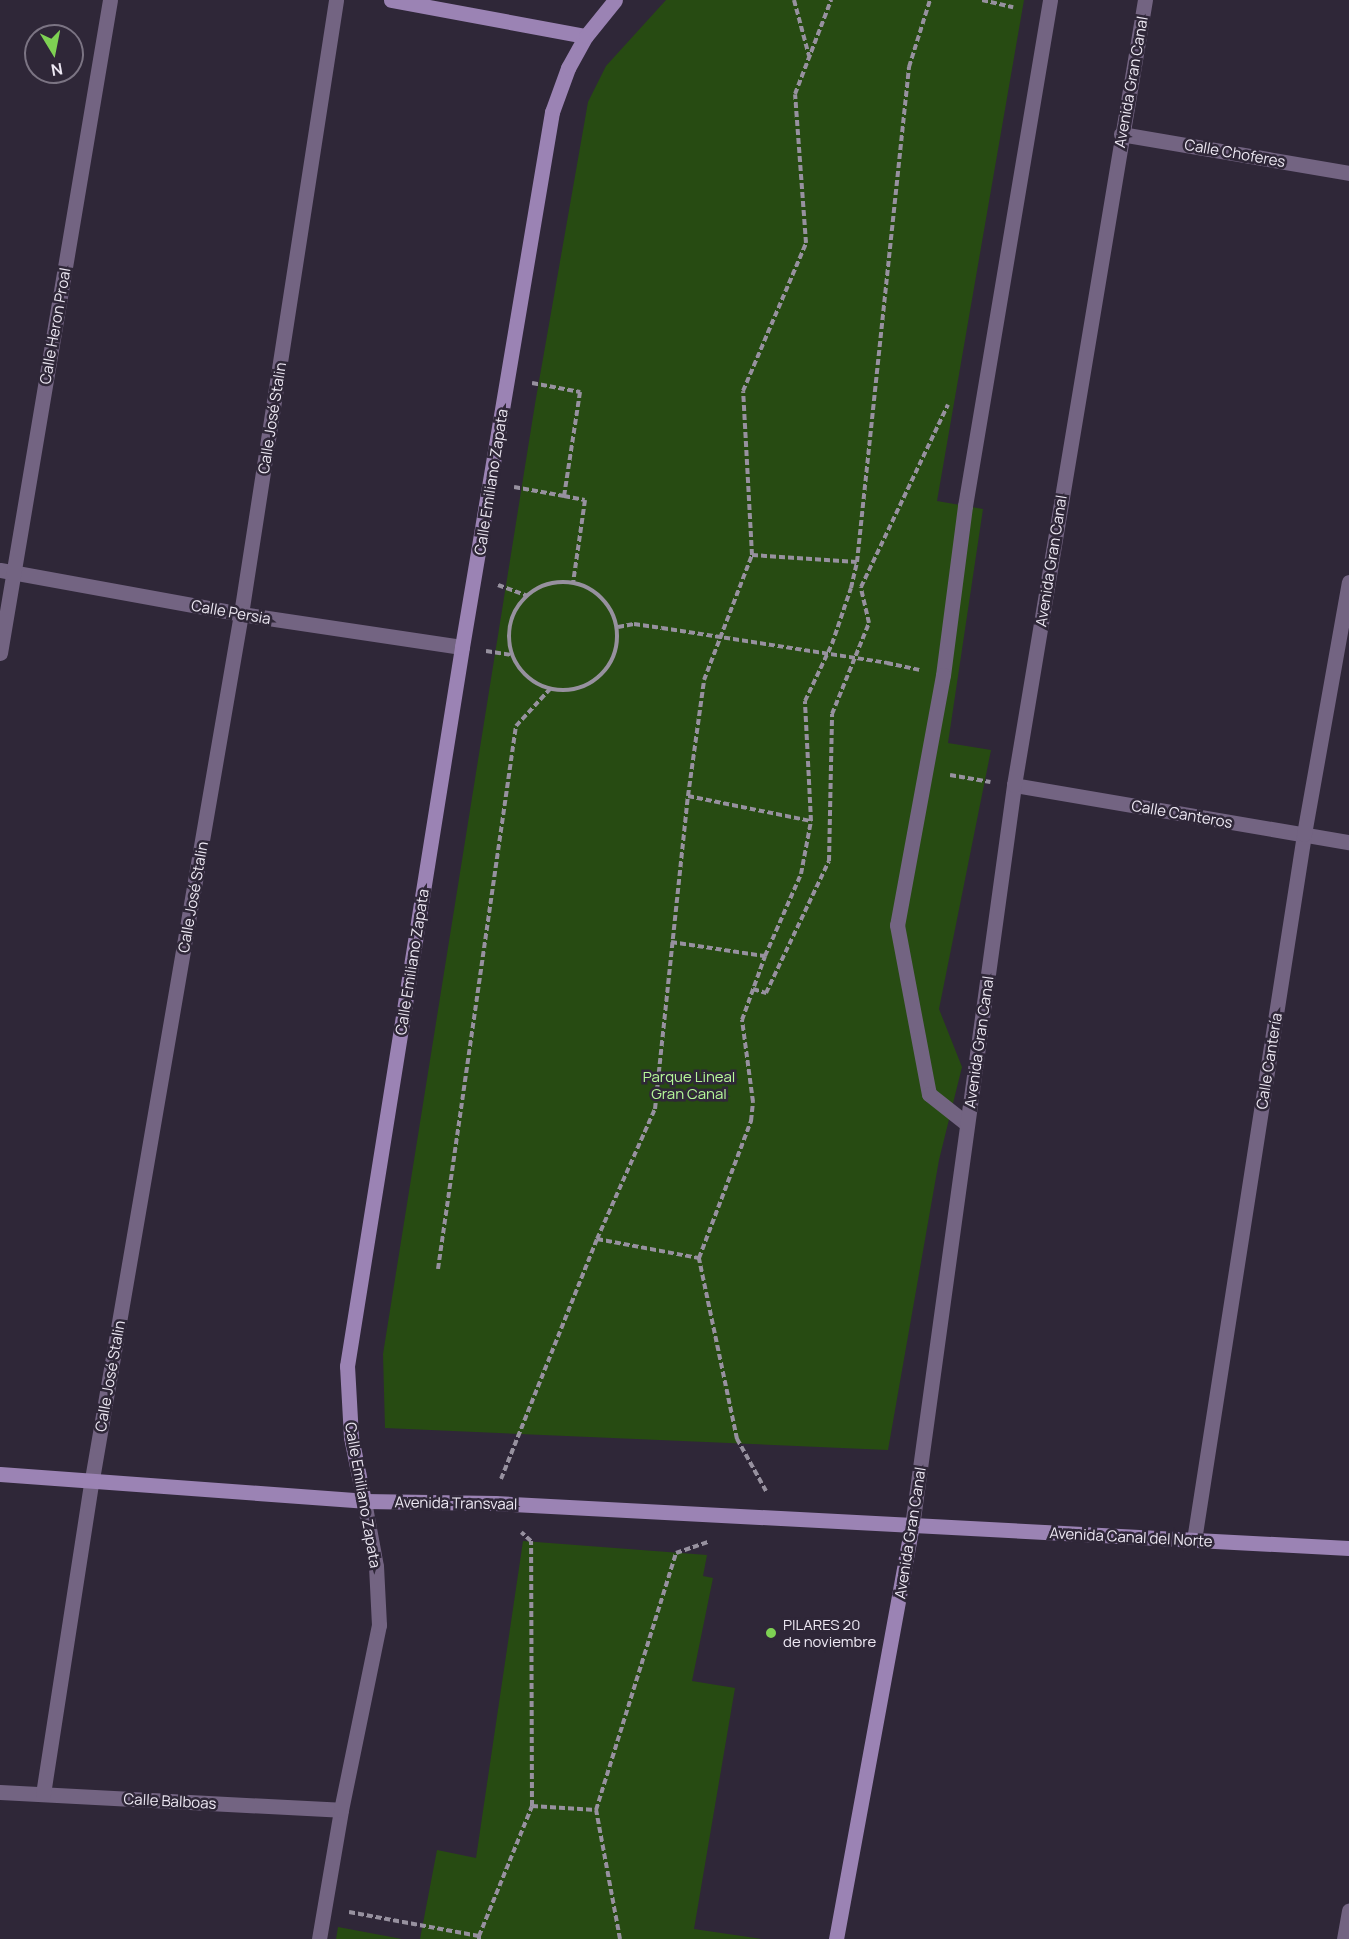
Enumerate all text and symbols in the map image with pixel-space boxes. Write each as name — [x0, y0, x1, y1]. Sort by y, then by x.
street label: Avenida Gran Canal — [1111, 15, 1151, 149]
north arrow — [24, 24, 84, 84]
text: N — [49, 58, 64, 82]
street label: Calle Choferes — [1183, 135, 1287, 171]
street label: Calle Heron Proal — [36, 266, 74, 386]
street label: Calle José Stalin — [254, 361, 290, 475]
street label: Calle Emiliano Zapata — [471, 408, 511, 556]
street label: Avenida Gran Canal — [1032, 494, 1070, 628]
street label: Calle Persia — [190, 596, 272, 628]
street label: Calle Canteros — [1130, 796, 1234, 832]
street label: Calle José Stalin — [174, 840, 212, 954]
street label: Calle Emiliano Zapata — [392, 888, 432, 1036]
street label: Avenida Gran Canal — [961, 975, 997, 1109]
street label: Calle Cantería — [1252, 1011, 1286, 1111]
park label: Parque Lineal Gran Canal — [643, 1067, 735, 1102]
street label: Calle José Stalin — [91, 1319, 129, 1433]
street label: Calle Emiliano Zapata — [341, 1421, 385, 1569]
street label: Avenida Gran Canal — [891, 1466, 929, 1600]
street label: Avenida Transvaal — [394, 1493, 518, 1513]
street label: Avenida Canal del Norte — [1049, 1524, 1213, 1550]
place label: PILARES 20 de noviembre — [783, 1615, 876, 1650]
marker: PILARES 20 de noviembre — [764, 1626, 778, 1640]
street label: Calle Balboas — [123, 1790, 217, 1812]

